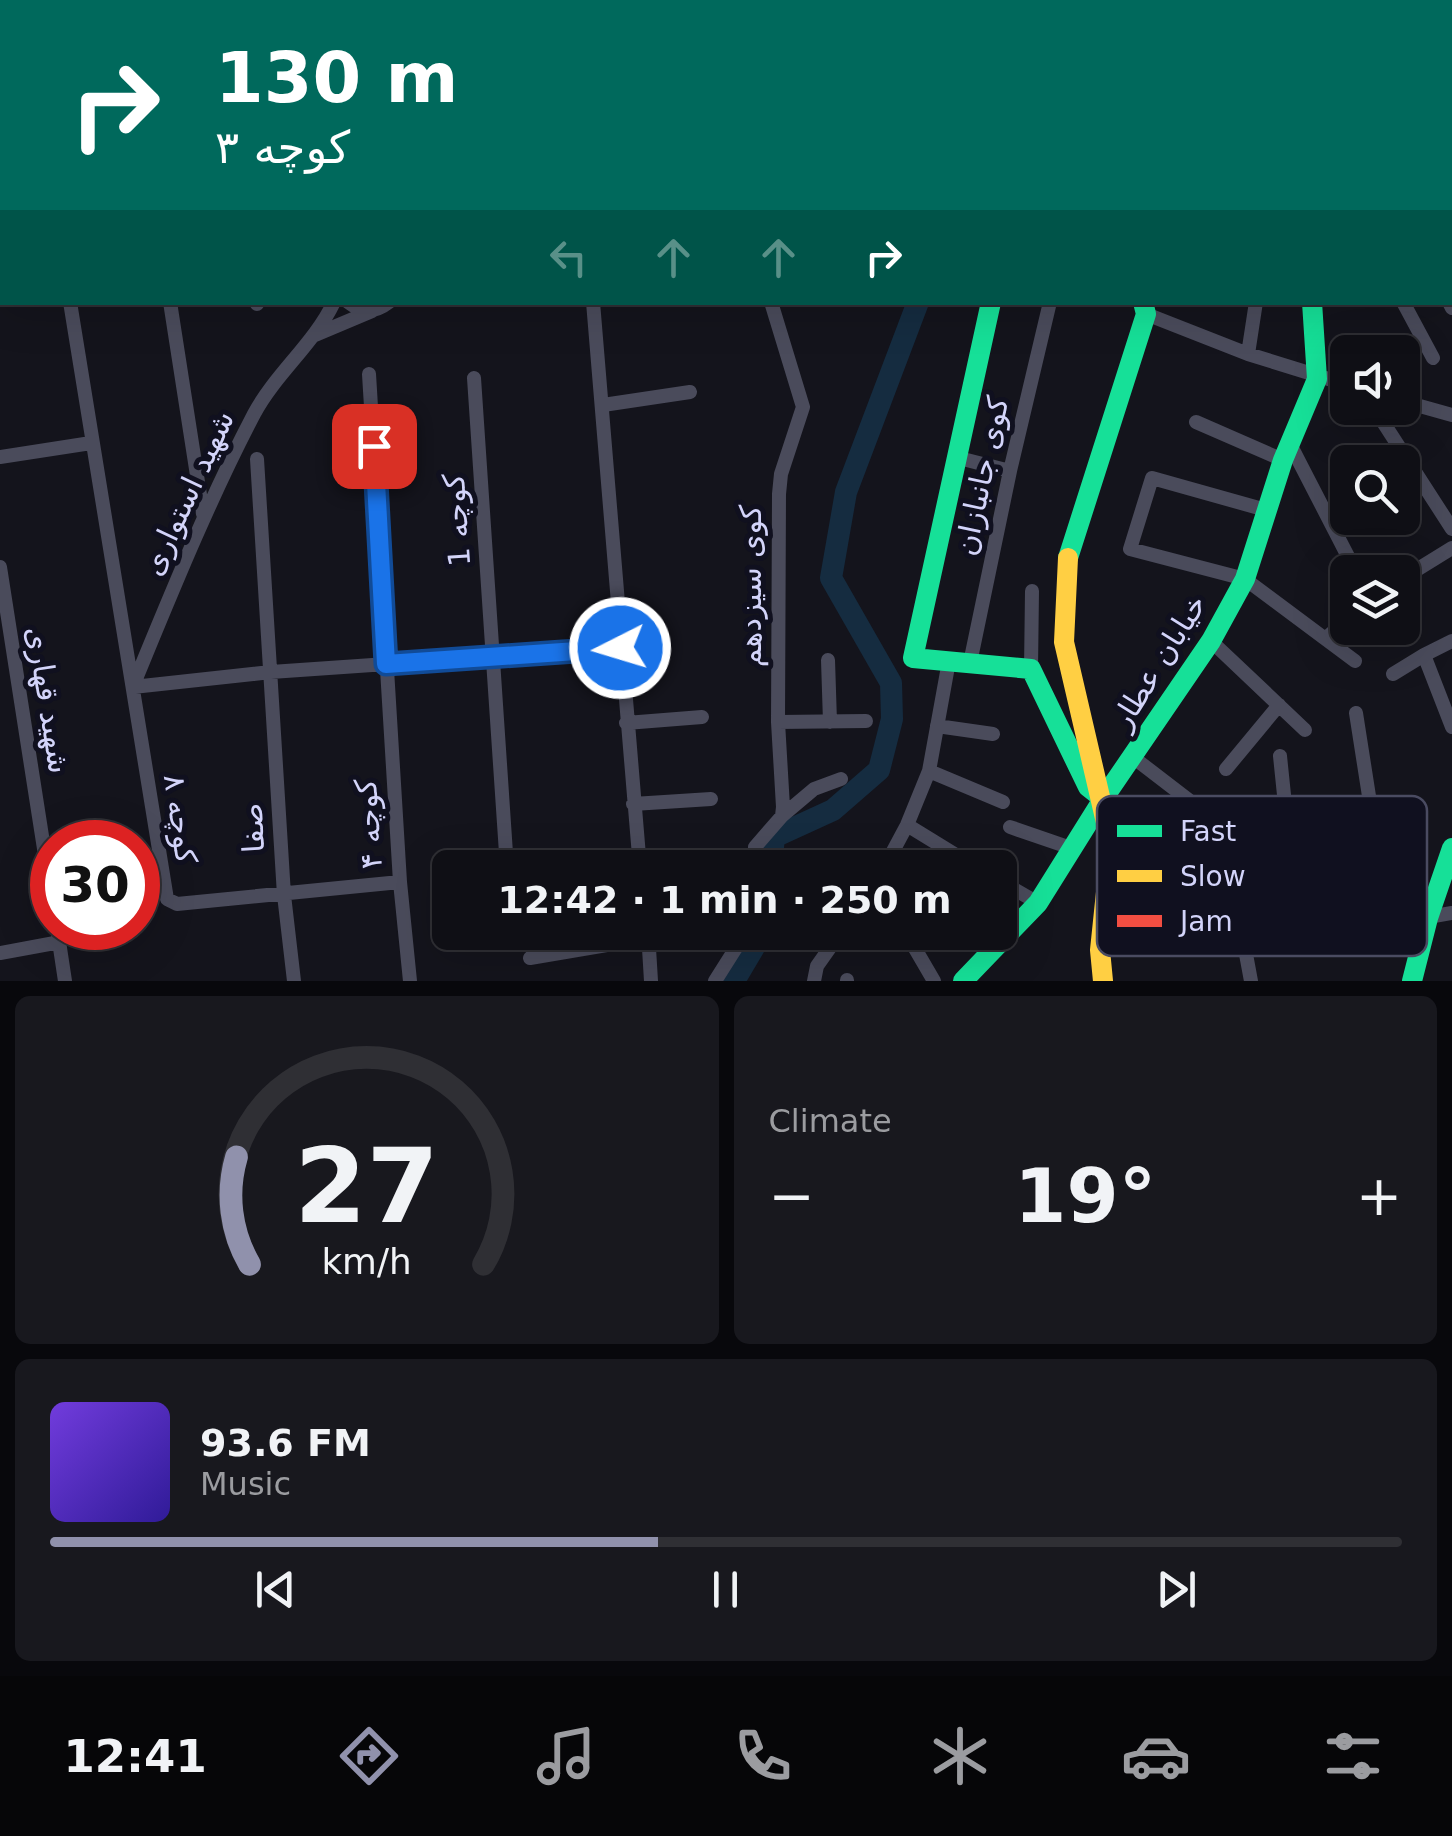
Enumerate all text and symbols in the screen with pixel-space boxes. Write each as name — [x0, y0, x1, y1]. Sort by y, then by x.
text: 130 m — [215, 37, 458, 119]
icon: right — [50, 40, 180, 170]
text: کوچه ۳ — [215, 121, 350, 174]
icon: left — [541, 230, 596, 285]
icon: ahead — [646, 230, 701, 285]
icon: ahead — [751, 230, 806, 285]
icon: right — [856, 230, 911, 285]
map controls — [1330, 335, 1420, 645]
button: sound — [1330, 335, 1420, 425]
street label: کوی جانبازان — [948, 392, 1016, 559]
pin — [332, 404, 417, 489]
street label: شهید استواری — [134, 405, 242, 581]
icon: arrive — [347, 419, 402, 474]
button: search — [1330, 445, 1420, 535]
street label: کوچه 1 — [436, 472, 477, 568]
street label: کوی سیزدهم — [733, 504, 769, 667]
button: layers — [1330, 555, 1420, 645]
street label: خیابان عطار — [1102, 588, 1214, 737]
position arrow — [568, 596, 672, 700]
street label: شهید قهاری — [19, 624, 77, 776]
street label: کوچه ۸ — [157, 772, 204, 867]
street label: کوچه ۴ — [348, 777, 389, 870]
legend — [1097, 796, 1427, 956]
street label: صفا — [234, 802, 271, 854]
text: Fast — [1180, 815, 1236, 848]
speed limit sign: 30 — [30, 820, 160, 950]
text: Slow — [1180, 860, 1246, 893]
text: 12:42 · 1 min · 250 m — [497, 878, 952, 922]
text: Jam — [1178, 905, 1233, 938]
text: Climate — [769, 1102, 892, 1140]
text: 27 — [294, 1125, 439, 1247]
text: 19° — [1014, 1152, 1156, 1240]
text: − — [769, 1164, 815, 1228]
text: + — [1356, 1164, 1402, 1228]
text: km/h — [322, 1241, 412, 1282]
text: 93.6 FM — [200, 1421, 371, 1465]
text: Music — [200, 1465, 291, 1503]
icon: previous — [248, 1562, 303, 1617]
icon: pause — [698, 1562, 753, 1617]
icon: next — [1149, 1562, 1204, 1617]
icon: directions — [334, 1721, 404, 1791]
icon: music — [531, 1721, 601, 1791]
icon: phone — [728, 1721, 798, 1791]
icon: climate — [925, 1721, 995, 1791]
icon: car — [1121, 1721, 1191, 1791]
icon: filters — [1318, 1721, 1388, 1791]
text: 12:41 — [63, 1730, 207, 1783]

